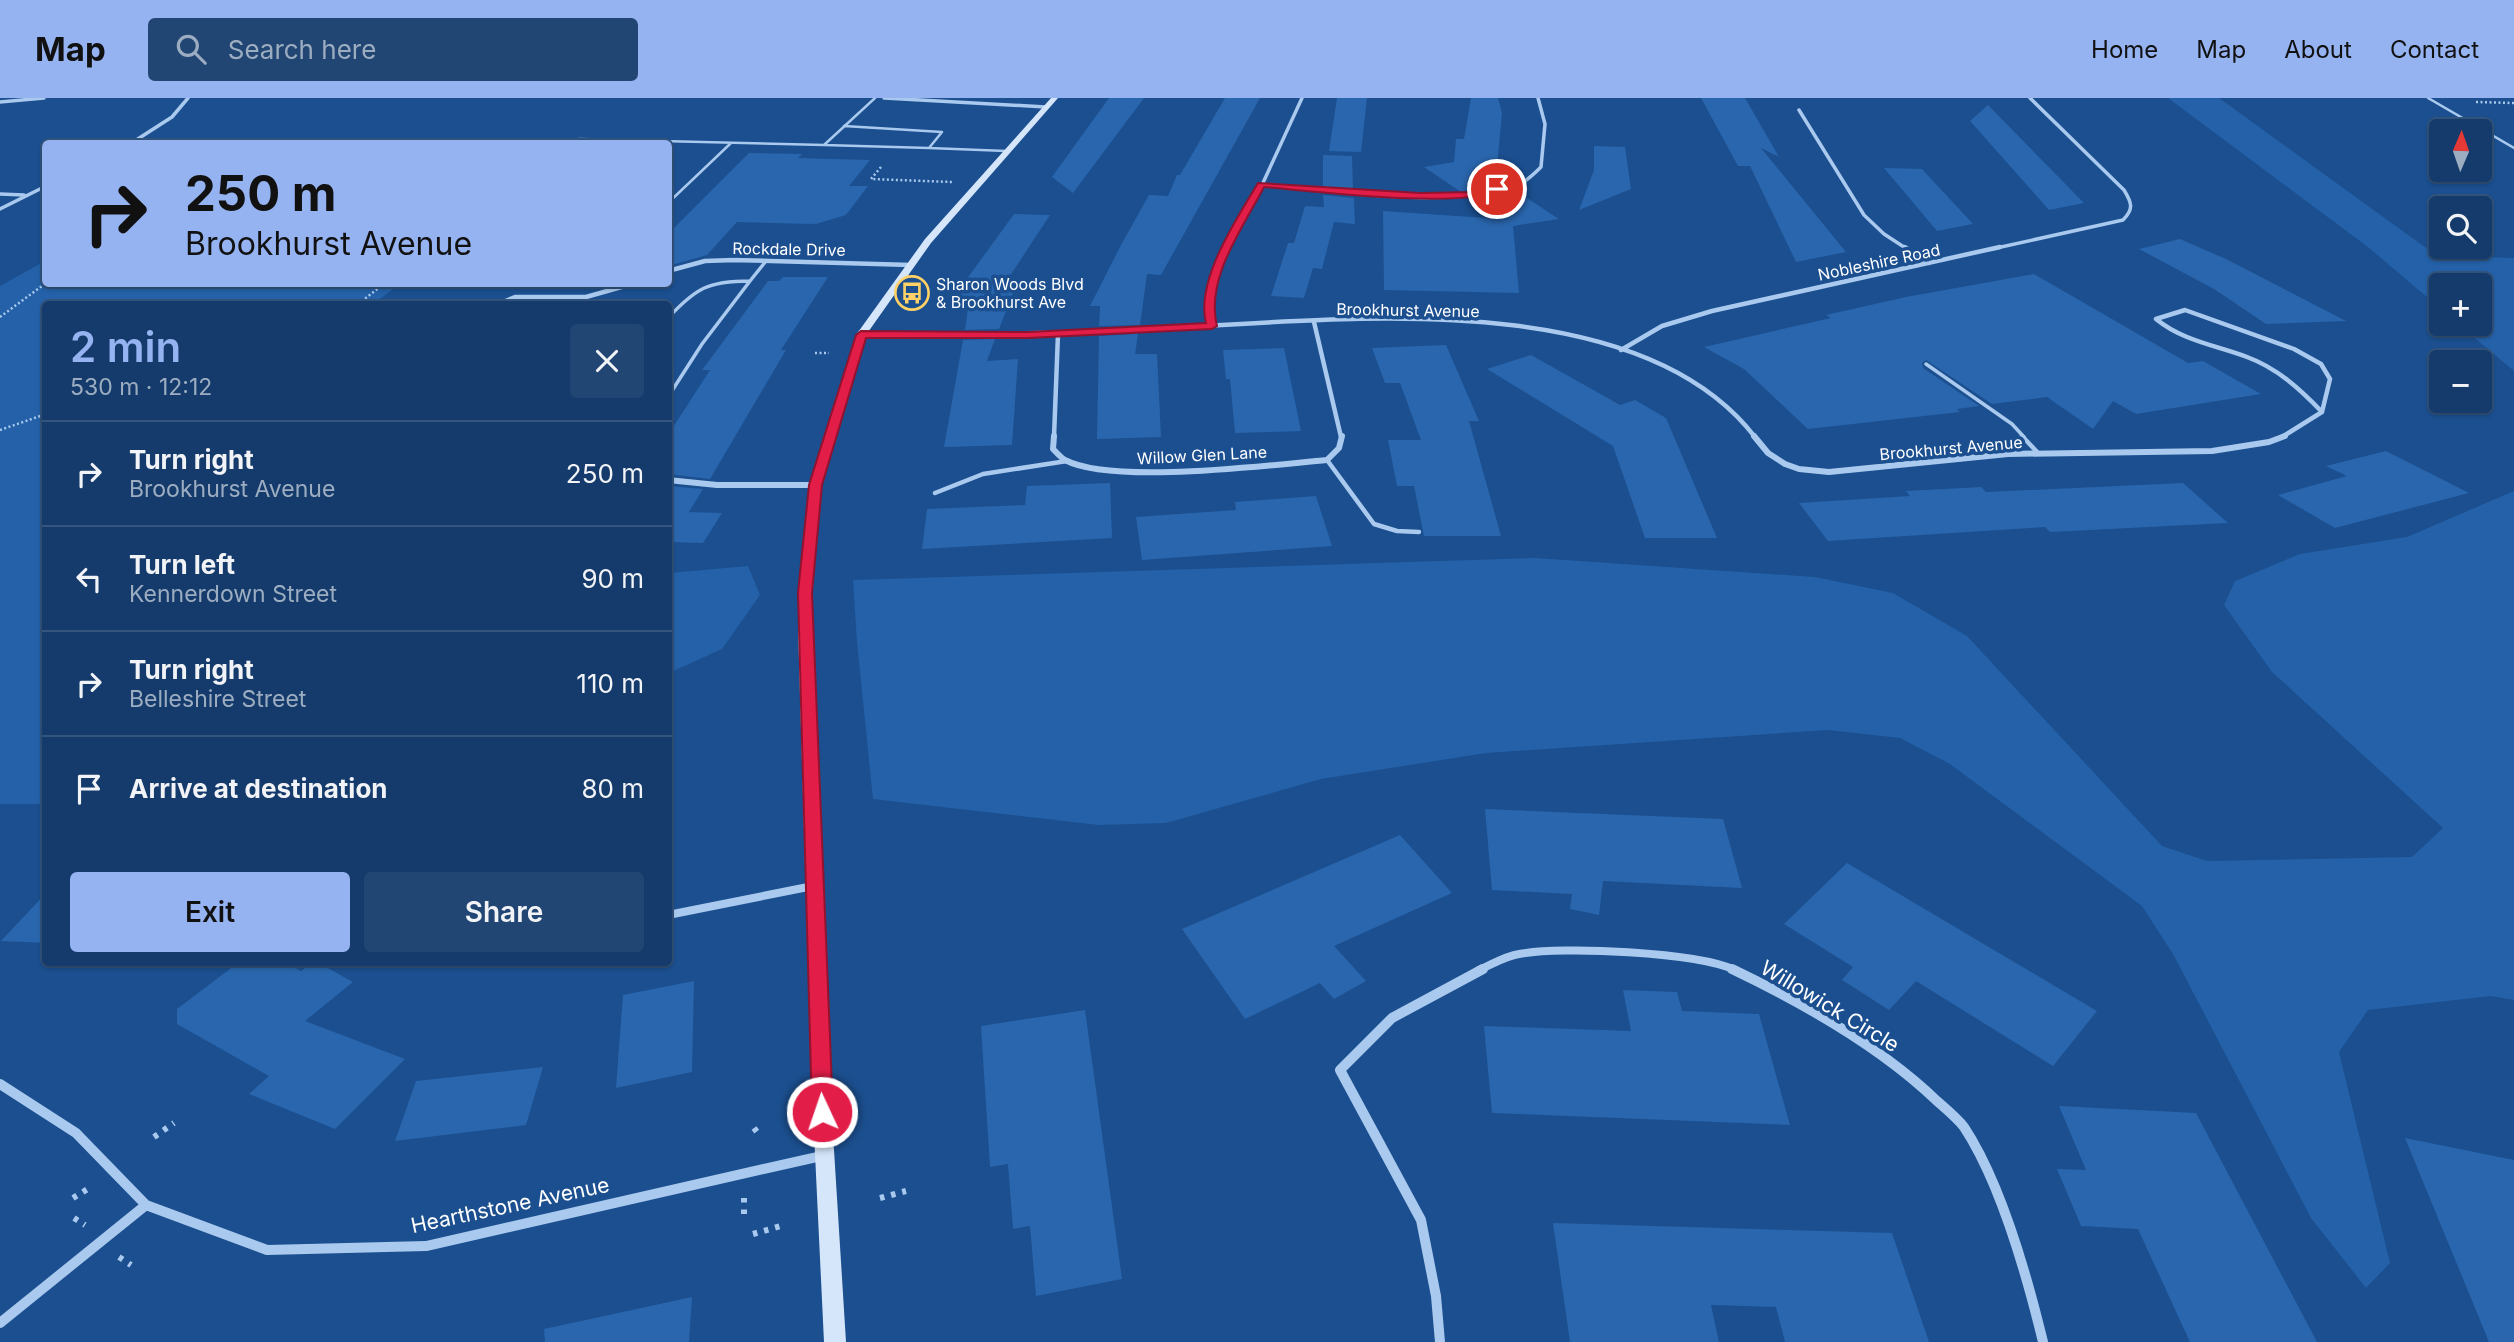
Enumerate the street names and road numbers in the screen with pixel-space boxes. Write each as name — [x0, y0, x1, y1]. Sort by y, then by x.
street label: Rockdale Drive — [732, 238, 846, 260]
street label: Nobleshire Road — [1816, 239, 1942, 285]
street label: Brookhurst Avenue — [1336, 299, 1480, 321]
street label: Brookhurst Avenue — [1879, 432, 2023, 464]
street label: Willow Glen Lane — [1136, 442, 1268, 468]
street label: Willowick Circle — [1756, 955, 1904, 1057]
street label: Hearthstone Avenue — [409, 1172, 611, 1238]

